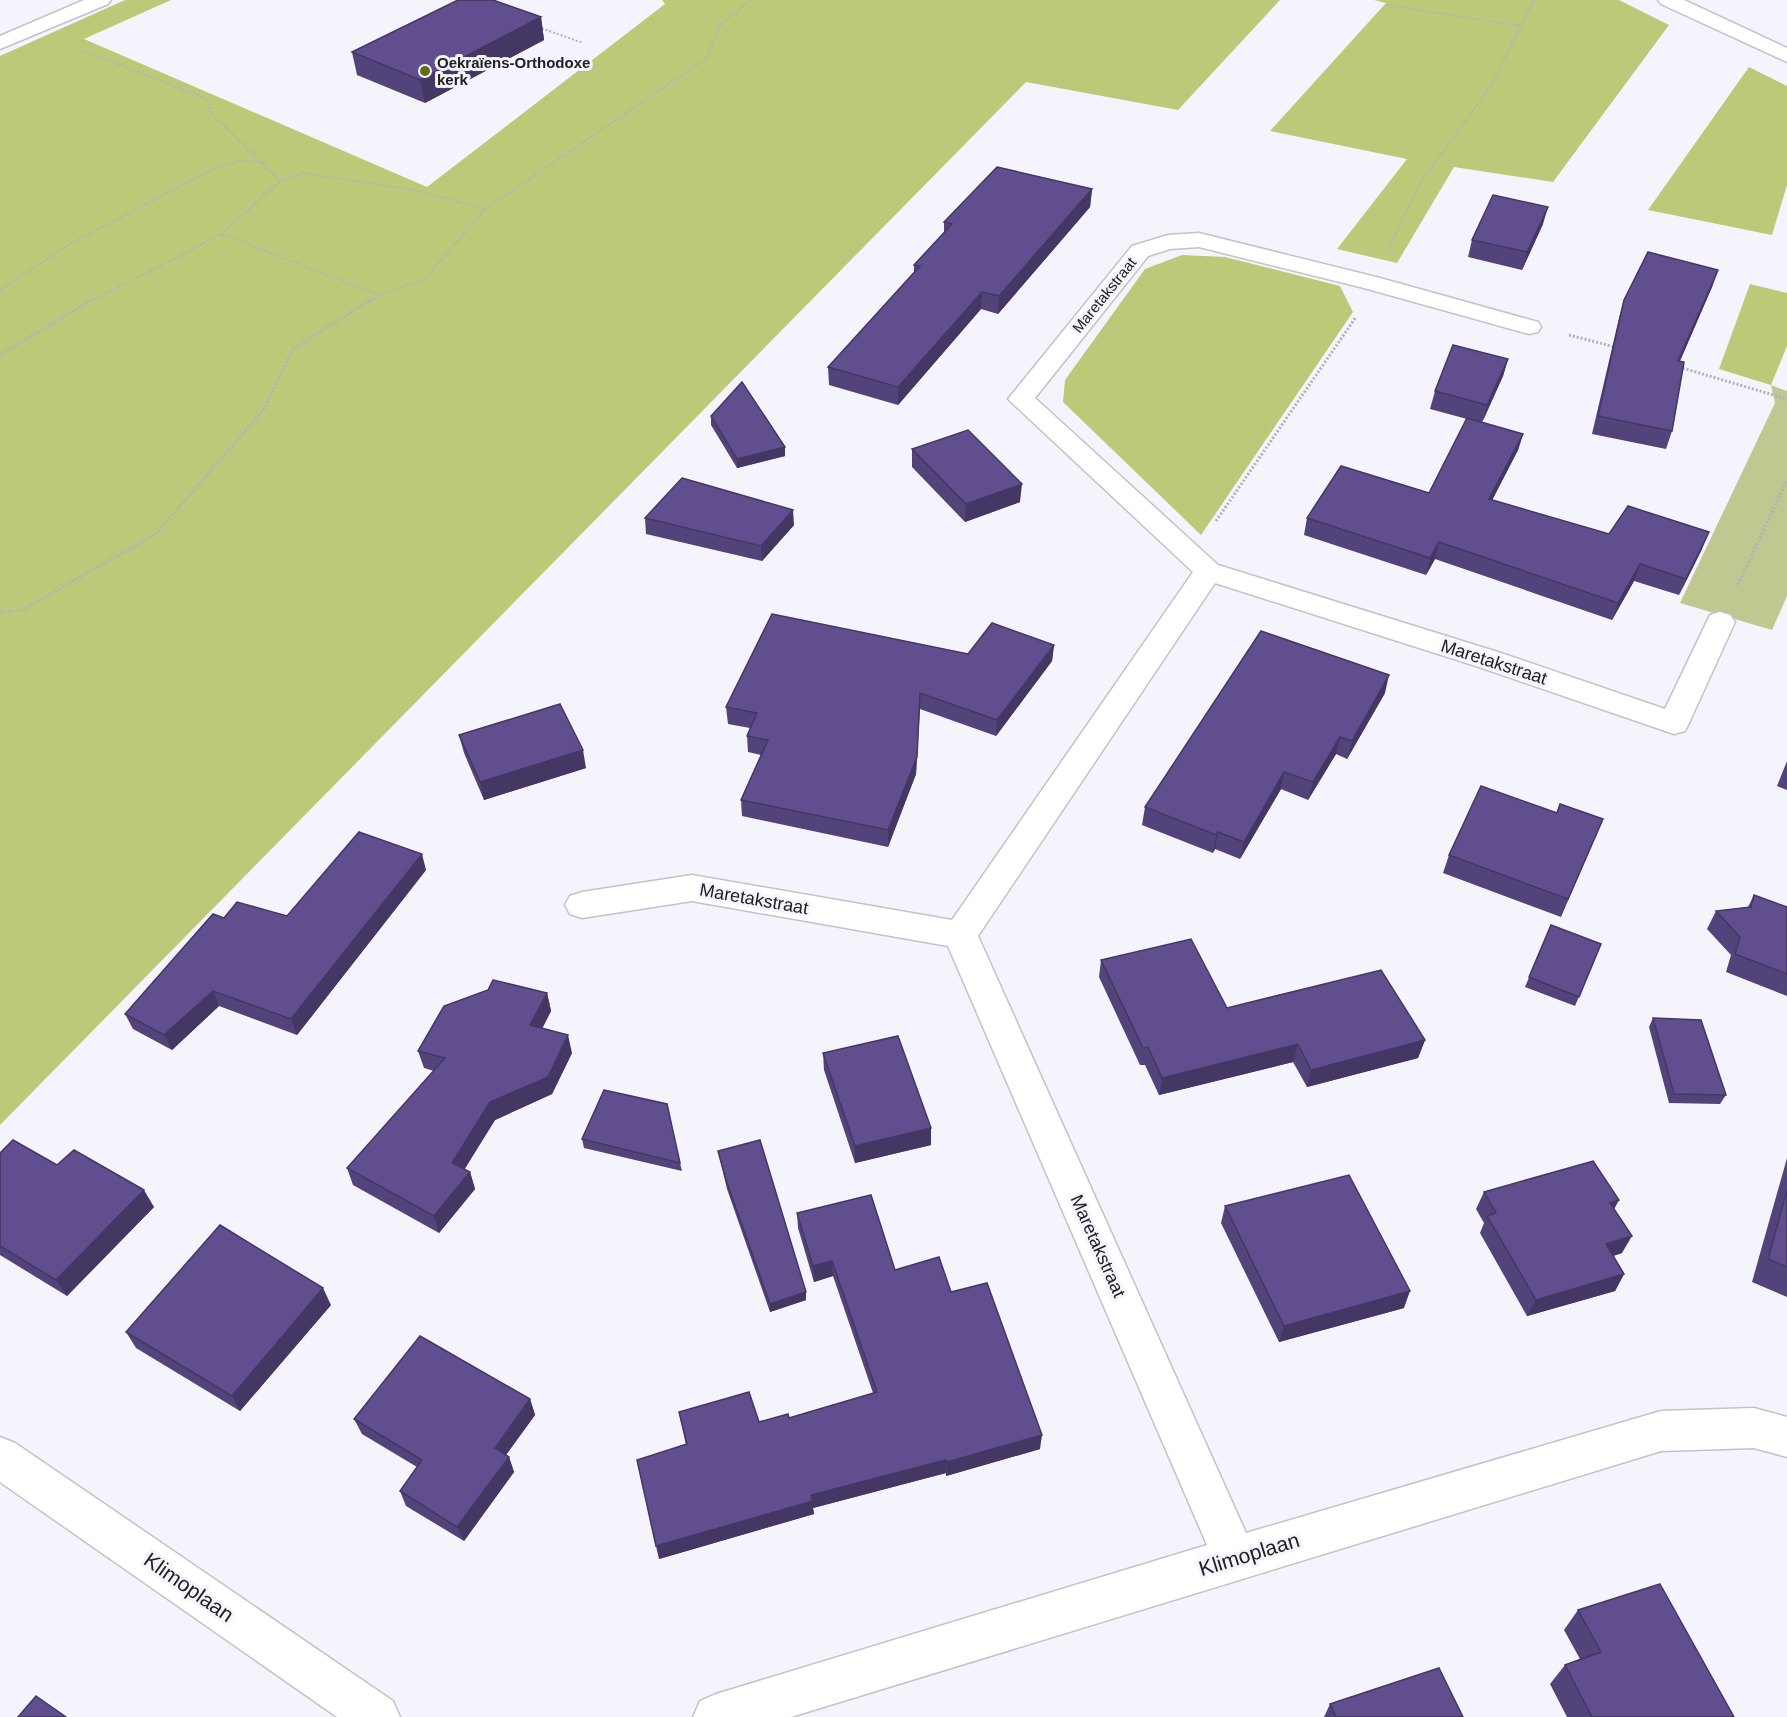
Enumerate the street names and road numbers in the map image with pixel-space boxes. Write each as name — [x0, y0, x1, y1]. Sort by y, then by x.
street label: Maretakstraat — [1069, 253, 1140, 336]
street label: Maretakstraat — [1439, 635, 1549, 689]
street label: Maretakstraat — [698, 880, 810, 918]
street label: Maretakstraat — [1066, 1192, 1130, 1300]
street label: Klimoplaan — [1196, 1528, 1302, 1580]
street label: Klimoplaan — [140, 1548, 238, 1626]

